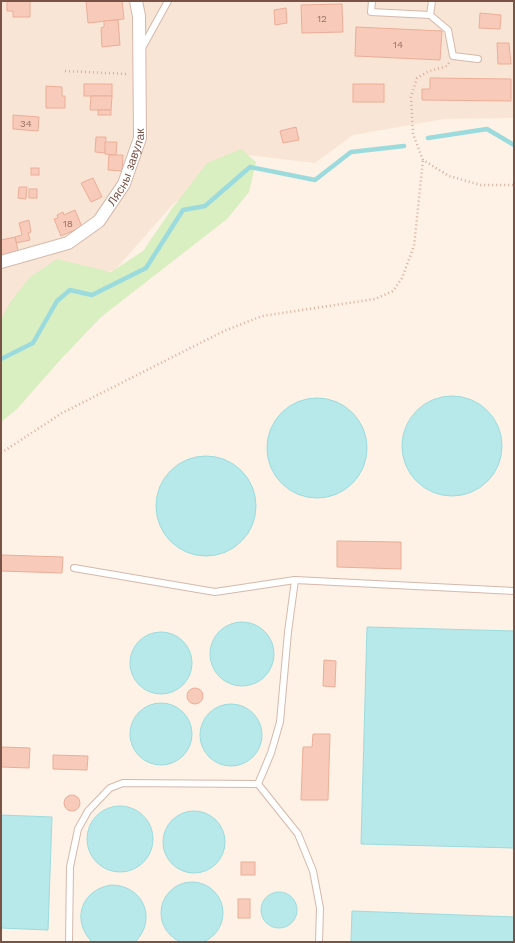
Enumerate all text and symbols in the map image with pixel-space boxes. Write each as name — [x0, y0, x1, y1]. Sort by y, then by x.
house number: 12 — [317, 13, 327, 24]
house number: 14 — [393, 39, 403, 50]
house number: 34 — [20, 118, 32, 129]
street label: Лясны завулак — [104, 128, 147, 208]
house number: 18 — [63, 218, 73, 229]

